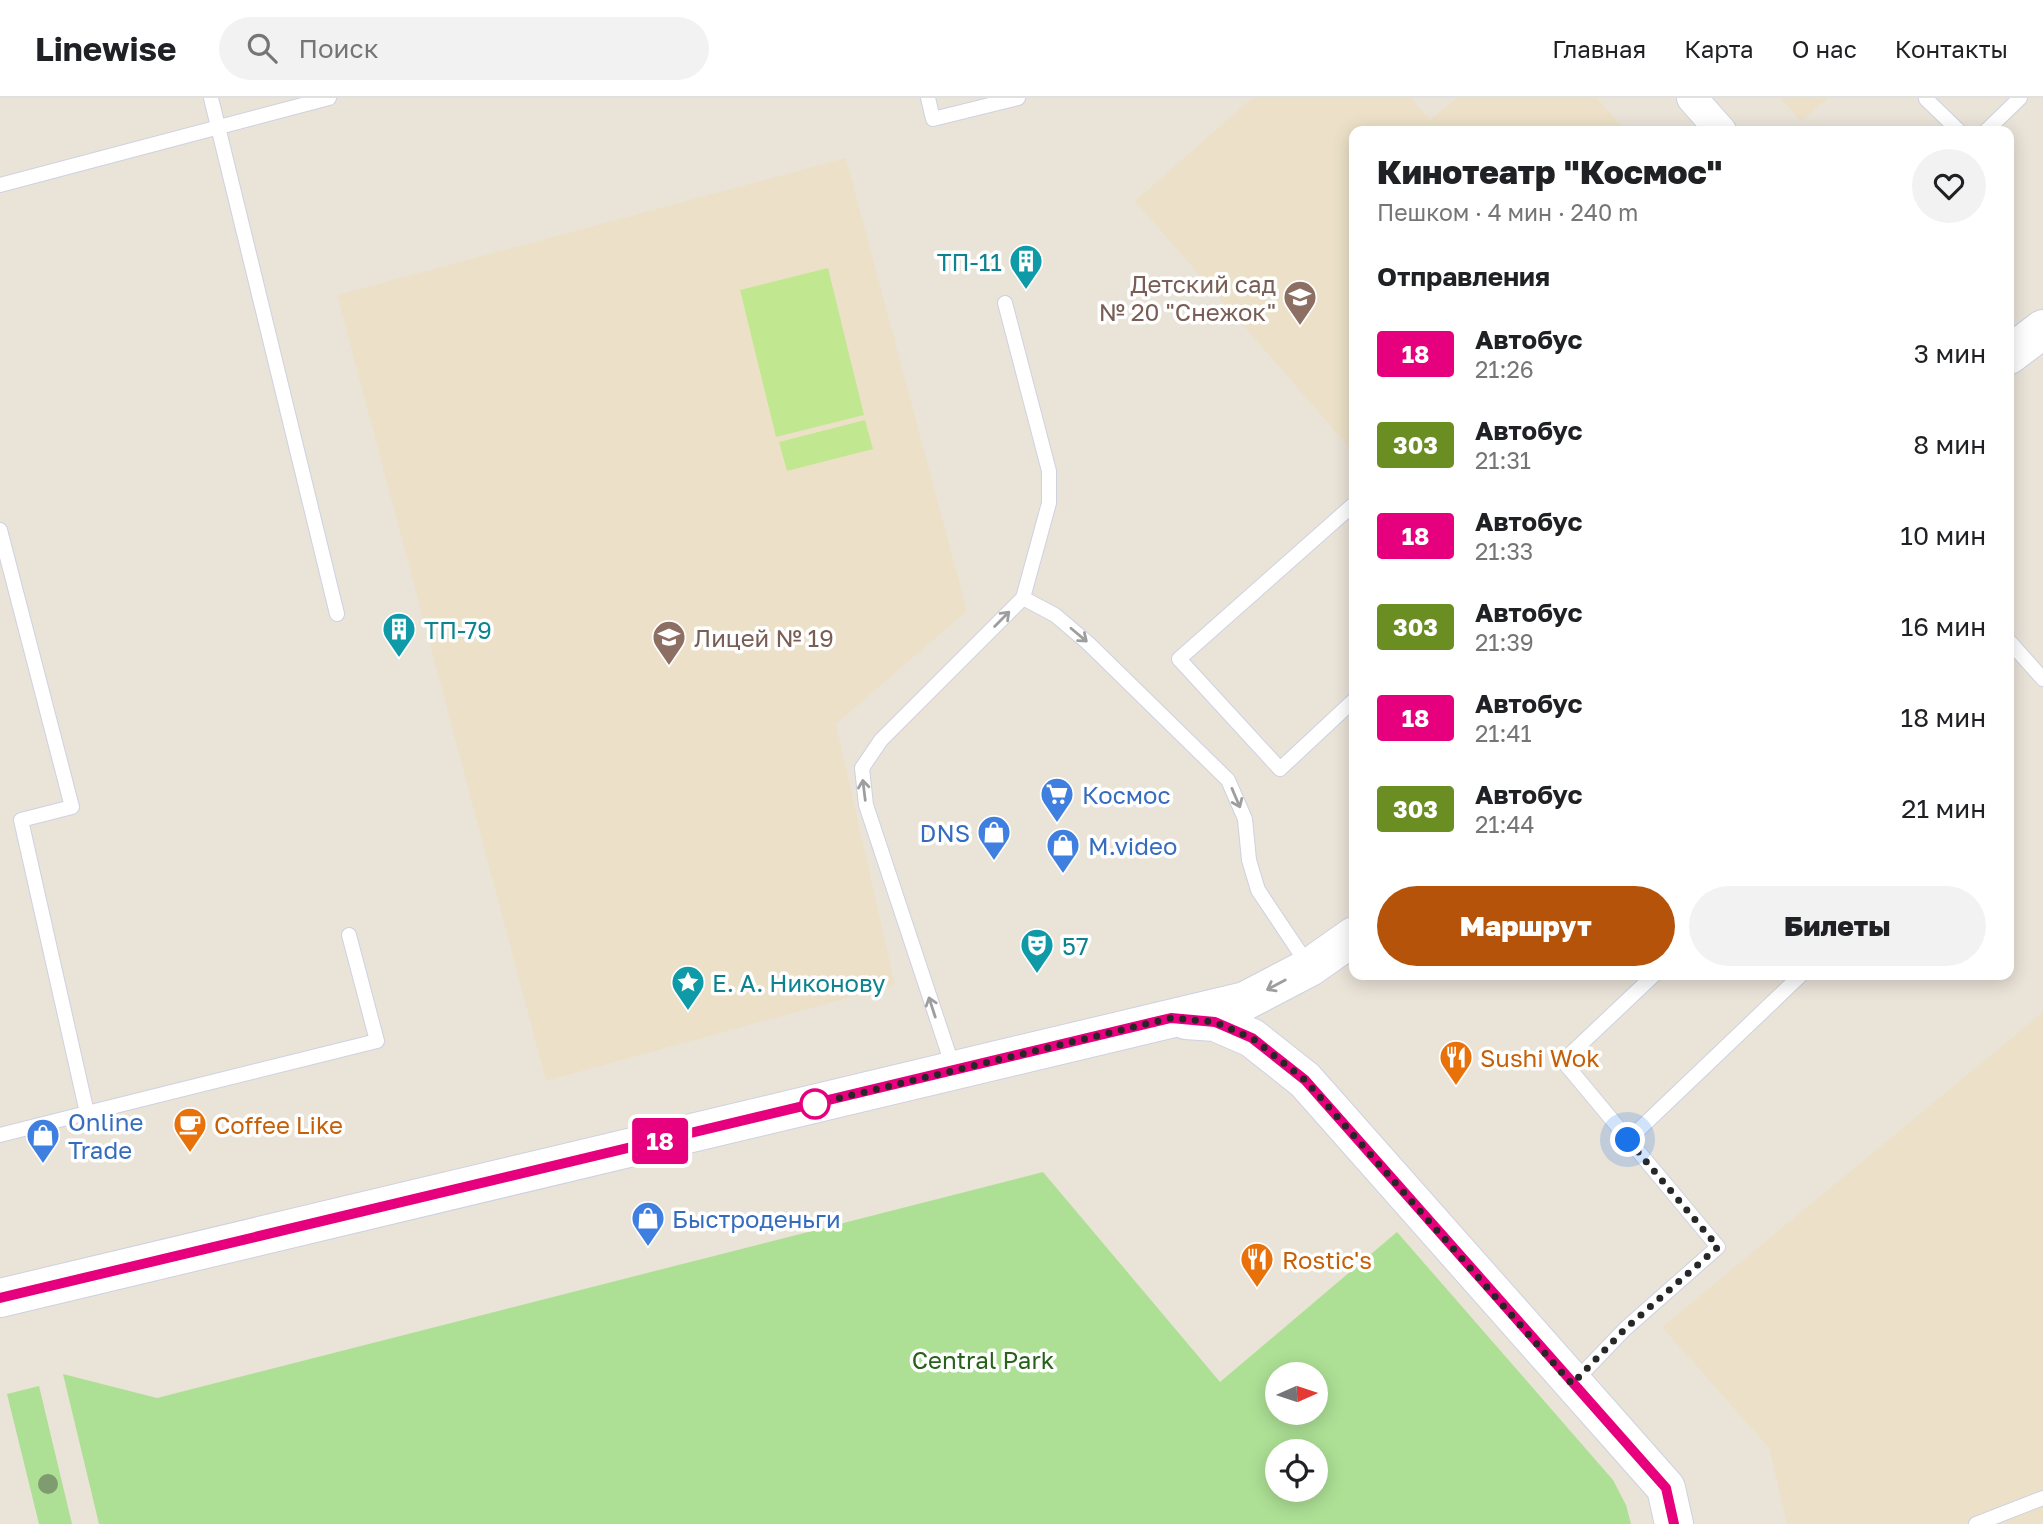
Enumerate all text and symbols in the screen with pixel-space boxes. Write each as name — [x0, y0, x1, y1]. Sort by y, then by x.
search box — [219, 17, 709, 80]
text: Linewise — [35, 29, 177, 68]
icon: search — [243, 29, 281, 67]
text: Поиск — [299, 33, 379, 64]
text: Главная — [1552, 34, 1646, 63]
text: Карта — [1684, 34, 1754, 63]
text: О нас — [1792, 34, 1857, 63]
text: Контакты — [1895, 34, 2008, 63]
button: heart — [1912, 149, 1986, 223]
text: Кинотеатр "Космос" — [1377, 152, 1723, 191]
text: Пешком · 4 мин · 240 m — [1377, 198, 1638, 226]
building icon: ТП-11 — [1007, 242, 1045, 291]
place label: ТП-11 — [937, 247, 1002, 276]
text: Отправления — [1377, 261, 1550, 292]
place label: Детский сад № 20 "Снежок" — [1098, 269, 1276, 326]
school or university icon: Детский сад № 20 "Снежок" — [1281, 278, 1319, 327]
text: Автобус — [1475, 324, 1582, 355]
text: 3 мин — [1914, 338, 1986, 369]
text: 18 — [1402, 339, 1429, 368]
text: 21:26 — [1475, 355, 1534, 383]
text: Автобус — [1475, 415, 1582, 446]
text: 8 мин — [1913, 429, 1986, 460]
text: 303 — [1393, 430, 1438, 459]
text: 21:31 — [1475, 446, 1531, 474]
text: Автобус — [1475, 506, 1582, 537]
text: 10 мин — [1900, 520, 1986, 551]
text: 18 — [1402, 521, 1429, 550]
text: 21:33 — [1475, 537, 1533, 565]
text: Автобус — [1475, 597, 1582, 628]
building icon: ТП-79 — [380, 610, 418, 659]
one-way arrow — [993, 610, 1010, 627]
text: 16 мин — [1901, 611, 1986, 642]
text: 303 — [1393, 612, 1438, 641]
place label: ТП-79 — [424, 615, 492, 644]
school or university icon: Лицей № 19 — [650, 618, 688, 667]
place label: Лицей № 19 — [694, 623, 834, 652]
one-way arrow — [1070, 627, 1088, 643]
text: 21:39 — [1475, 628, 1534, 656]
text: Автобус — [1475, 688, 1582, 719]
text: 18 мин — [1901, 702, 1986, 733]
text: 18 — [1402, 703, 1429, 732]
text: 21:41 — [1475, 719, 1532, 747]
supermarket icon: Космос — [1038, 775, 1076, 824]
one-way arrow — [858, 779, 871, 802]
text: Автобус — [1475, 779, 1582, 810]
place label: Космос — [1082, 780, 1171, 809]
one-way arrow — [1230, 787, 1243, 808]
text: 21 мин — [1901, 793, 1986, 824]
text: 303 — [1393, 794, 1438, 823]
text: 21:44 — [1475, 810, 1534, 838]
shop icon: DNS — [975, 813, 1013, 862]
place label: DNS — [920, 818, 970, 847]
shop icon: M.video — [1044, 826, 1082, 875]
place label: M.video — [1088, 831, 1177, 860]
button: Маршрут — [1377, 886, 1675, 966]
button: Билеты — [1689, 886, 1986, 966]
theatre icon: 57 — [1018, 926, 1056, 975]
place label: 57 — [1062, 931, 1089, 960]
place icon: Е. А. Никонову — [669, 963, 707, 1012]
place label: Е. А. Никонову — [712, 968, 886, 997]
one-way arrow — [1266, 978, 1287, 992]
one-way arrow — [925, 996, 938, 1018]
restaurant icon: Sushi Wok — [1437, 1038, 1475, 1087]
place label: Sushi Wok — [1480, 1043, 1600, 1072]
unlabelled marker — [800, 1089, 830, 1119]
cafe icon: Coffee Like — [171, 1105, 209, 1154]
place label: Online Trade — [68, 1107, 143, 1164]
place label: Coffee Like — [214, 1110, 343, 1139]
shop icon: Online Trade — [24, 1116, 62, 1165]
line badge: 18 — [628, 1118, 692, 1164]
your location — [1610, 1122, 1645, 1157]
text: 18 — [646, 1126, 674, 1155]
shop icon: Быстроденьги — [629, 1199, 667, 1248]
place label: Быстроденьги — [672, 1204, 841, 1233]
restaurant icon: Rostic's — [1238, 1240, 1276, 1289]
place label: Rostic's — [1282, 1245, 1372, 1274]
park label: Central Park — [912, 1345, 1054, 1374]
north arrow — [1265, 1362, 1328, 1424]
map controls — [1265, 1362, 1328, 1502]
button: locate — [1265, 1439, 1328, 1502]

